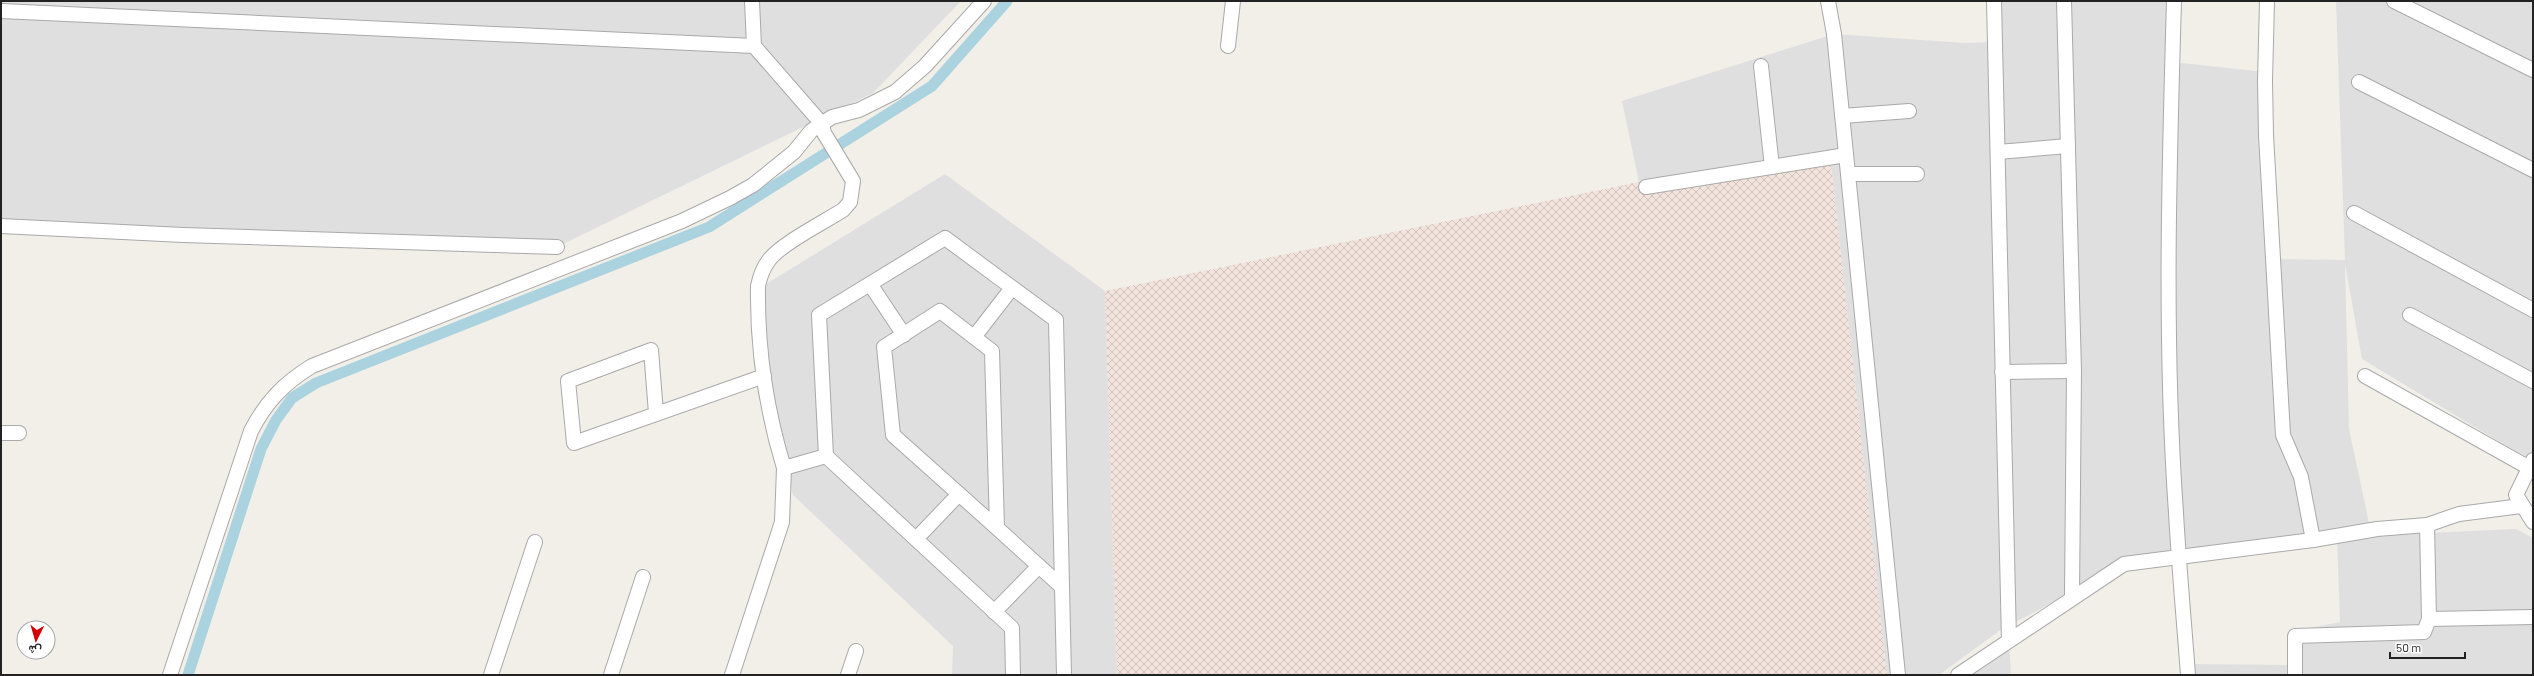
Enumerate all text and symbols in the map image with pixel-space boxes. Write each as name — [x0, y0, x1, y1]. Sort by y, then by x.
north arrow — [16, 620, 56, 660]
scale bar — [2390, 634, 2465, 660]
text: 50 m — [2396, 640, 2421, 654]
text: ش — [28, 642, 42, 658]

